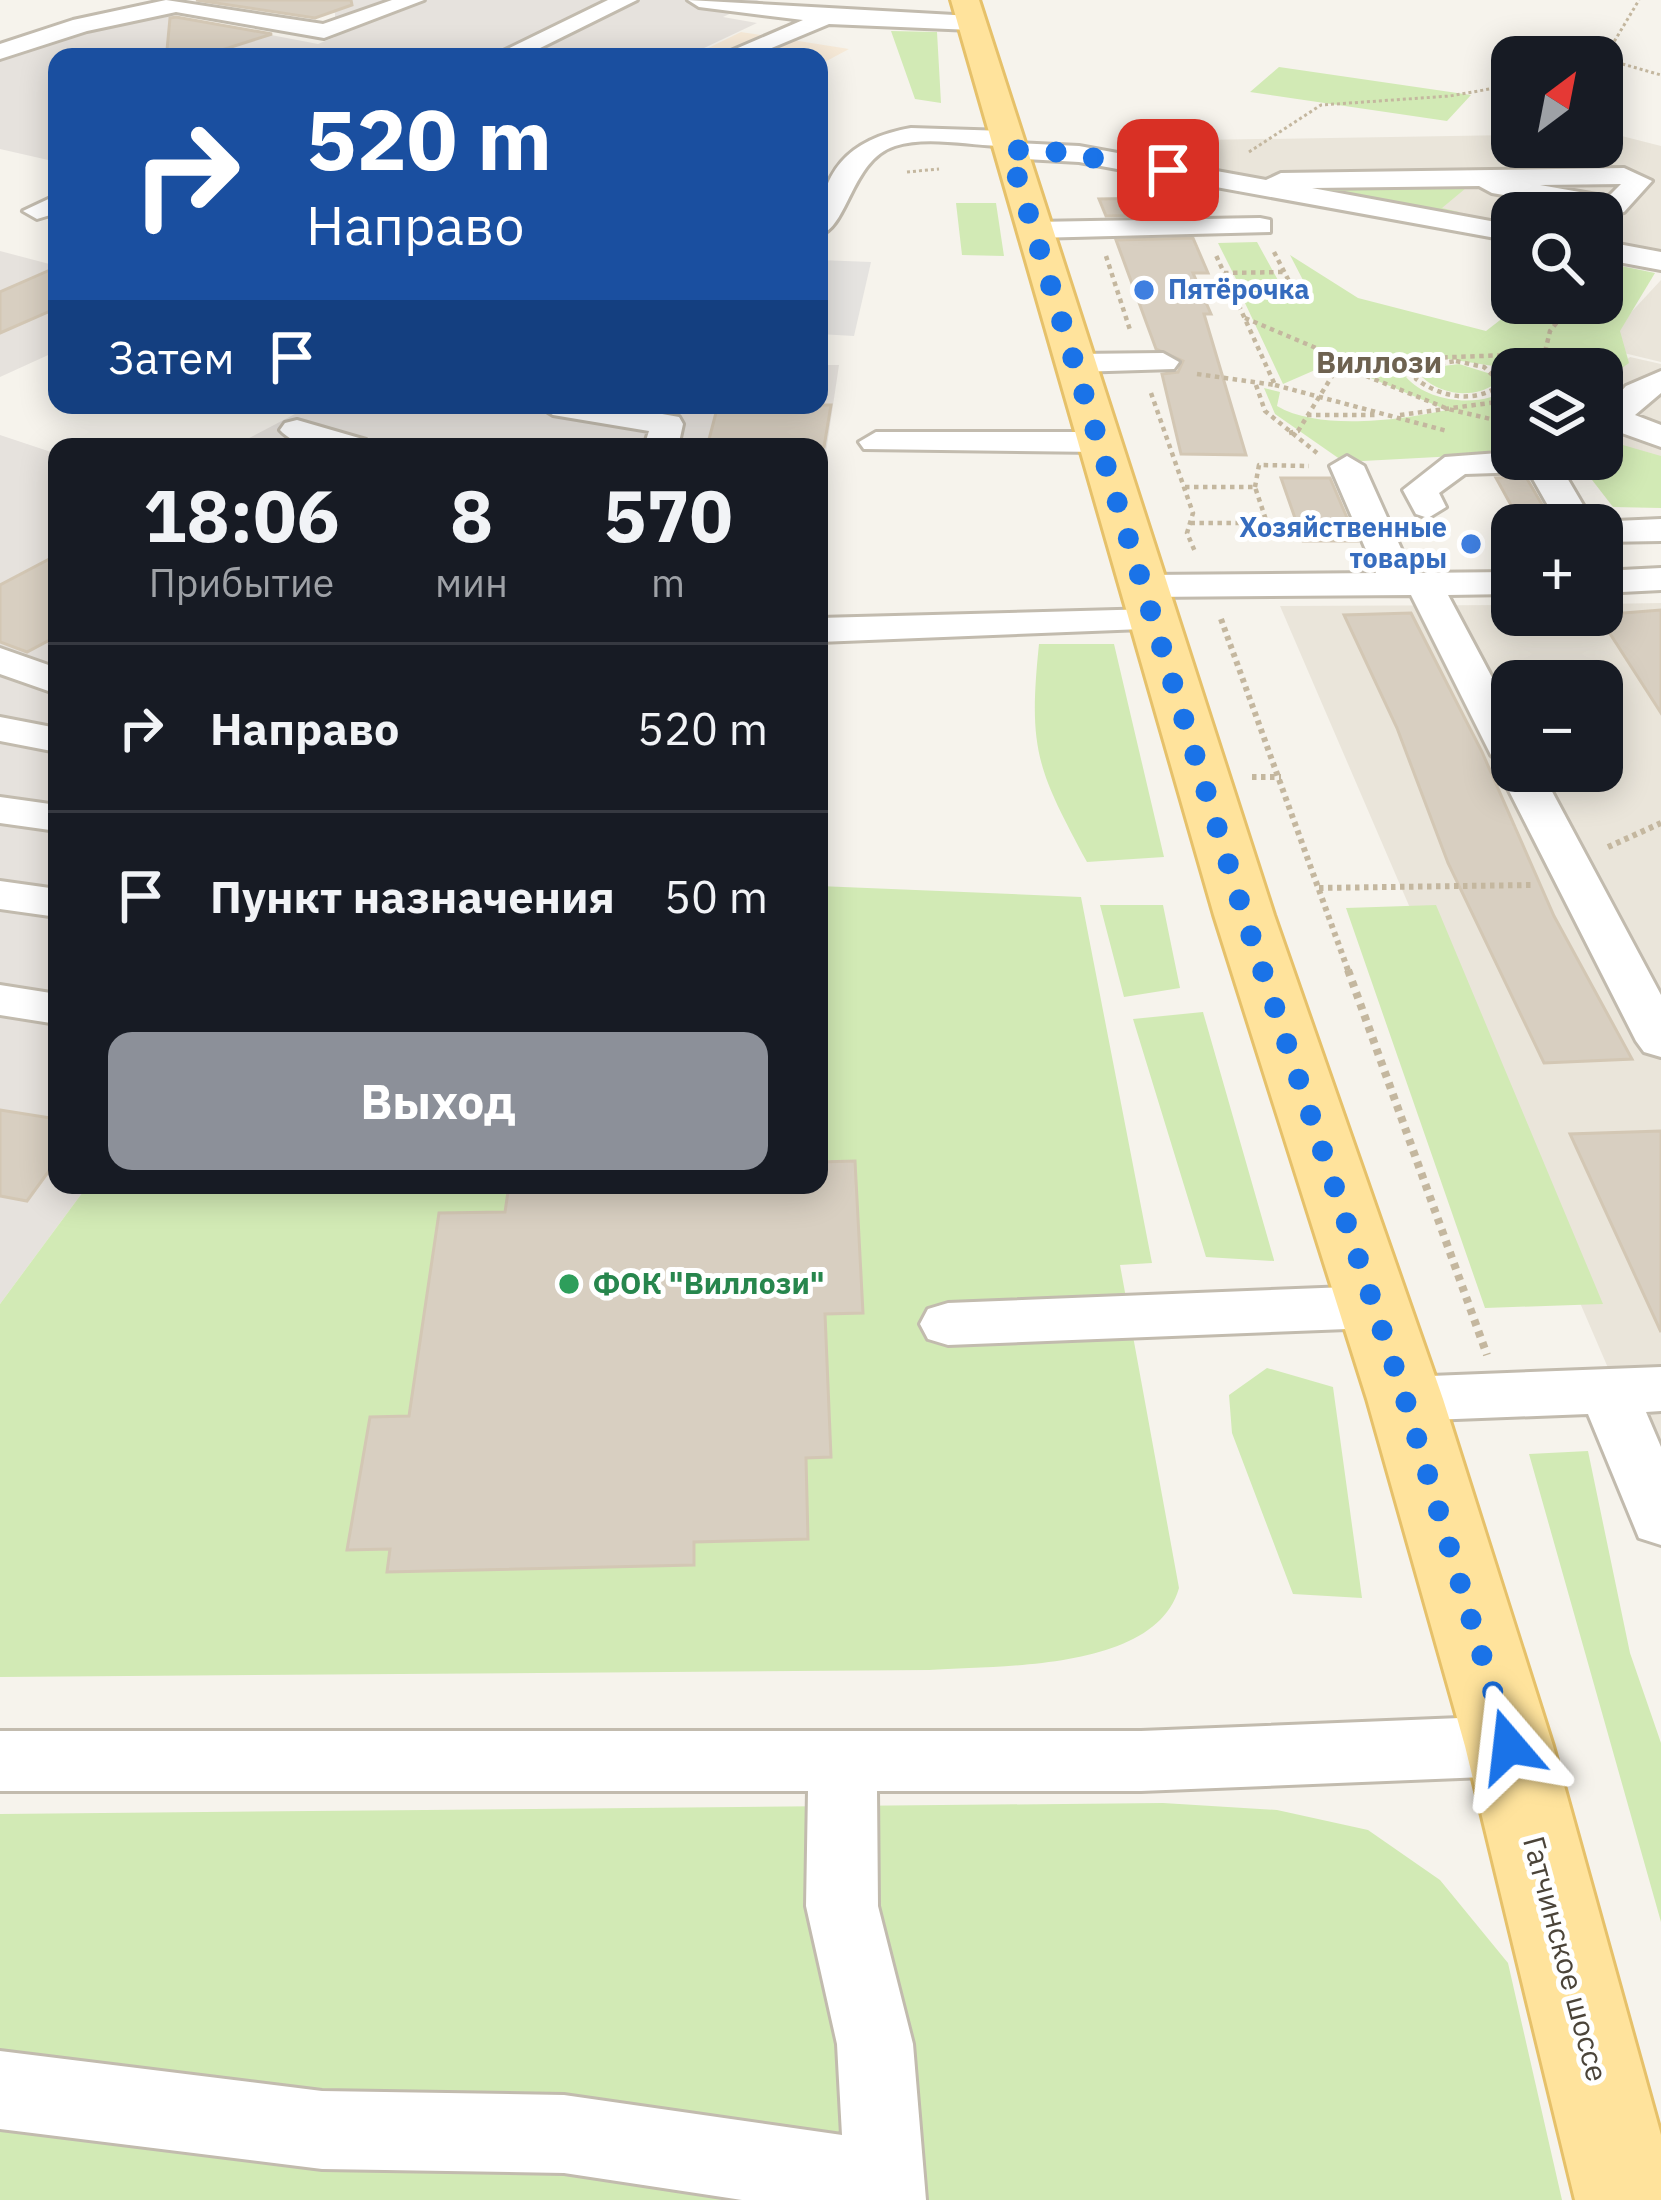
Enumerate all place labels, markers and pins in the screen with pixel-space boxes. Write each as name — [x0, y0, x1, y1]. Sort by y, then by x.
pin — [1117, 119, 1219, 221]
place label: Пятёрочка — [1168, 271, 1310, 306]
marker: Пятёрочка — [1131, 277, 1157, 303]
place label: Хозяйственные товары — [1239, 509, 1447, 575]
marker: Хозяйственные товары — [1458, 531, 1484, 557]
place label: ФОК "Виллози" — [593, 1263, 825, 1302]
marker: ФОК "Виллози" — [556, 1271, 582, 1297]

